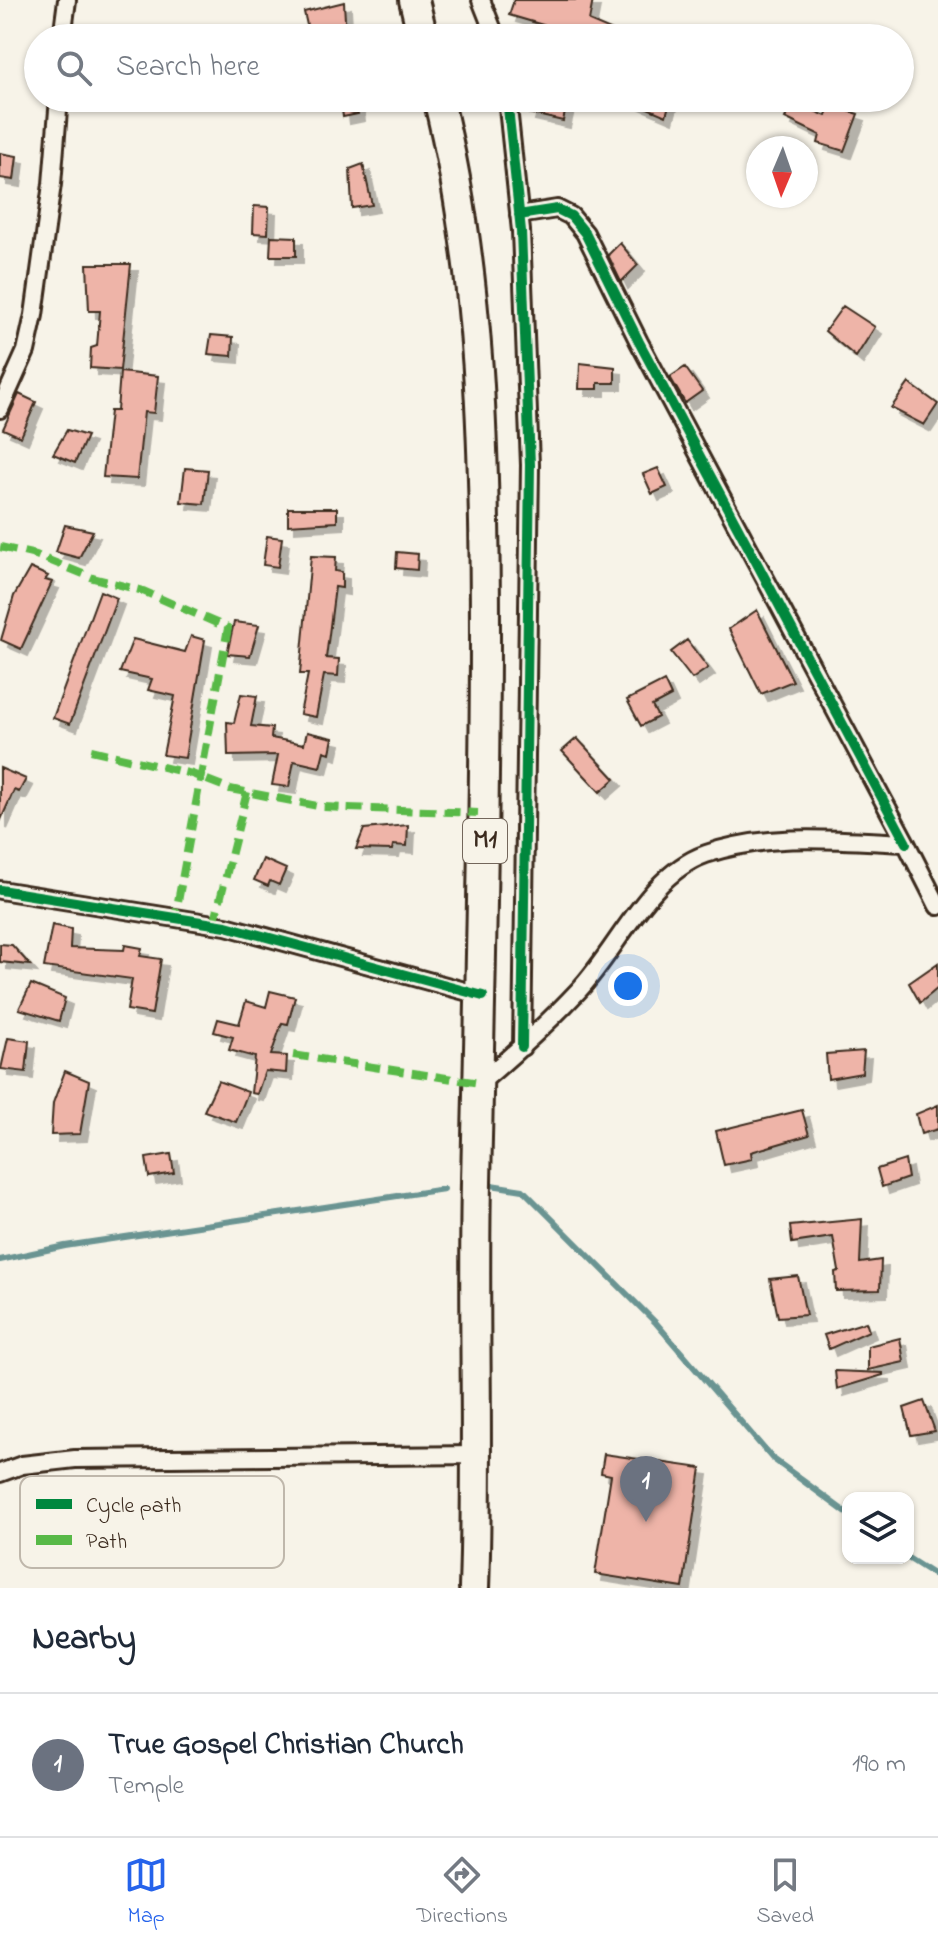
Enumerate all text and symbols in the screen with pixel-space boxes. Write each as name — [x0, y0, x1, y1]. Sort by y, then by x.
search box — [24, 24, 914, 112]
icon: search — [52, 46, 96, 90]
text: Search here — [116, 46, 260, 90]
north arrow — [746, 136, 818, 208]
road number: M1 — [463, 819, 507, 863]
your location — [608, 966, 648, 1006]
pin: 1 — [620, 1456, 672, 1522]
legend — [20, 1476, 284, 1568]
text: Cycle path — [86, 1491, 181, 1524]
map controls — [842, 1492, 914, 1564]
button: layers — [842, 1492, 914, 1564]
text: Path — [86, 1527, 127, 1559]
text: Nearby — [32, 1615, 136, 1665]
text: True Gospel Christian Church — [108, 1724, 464, 1768]
text: 1 — [54, 1746, 62, 1784]
text: 190 m — [852, 1746, 906, 1784]
text: Temple — [108, 1768, 184, 1806]
tab: Map — [124, 1853, 168, 1933]
tab: Directions — [417, 1853, 508, 1933]
tab: Saved — [756, 1853, 814, 1933]

